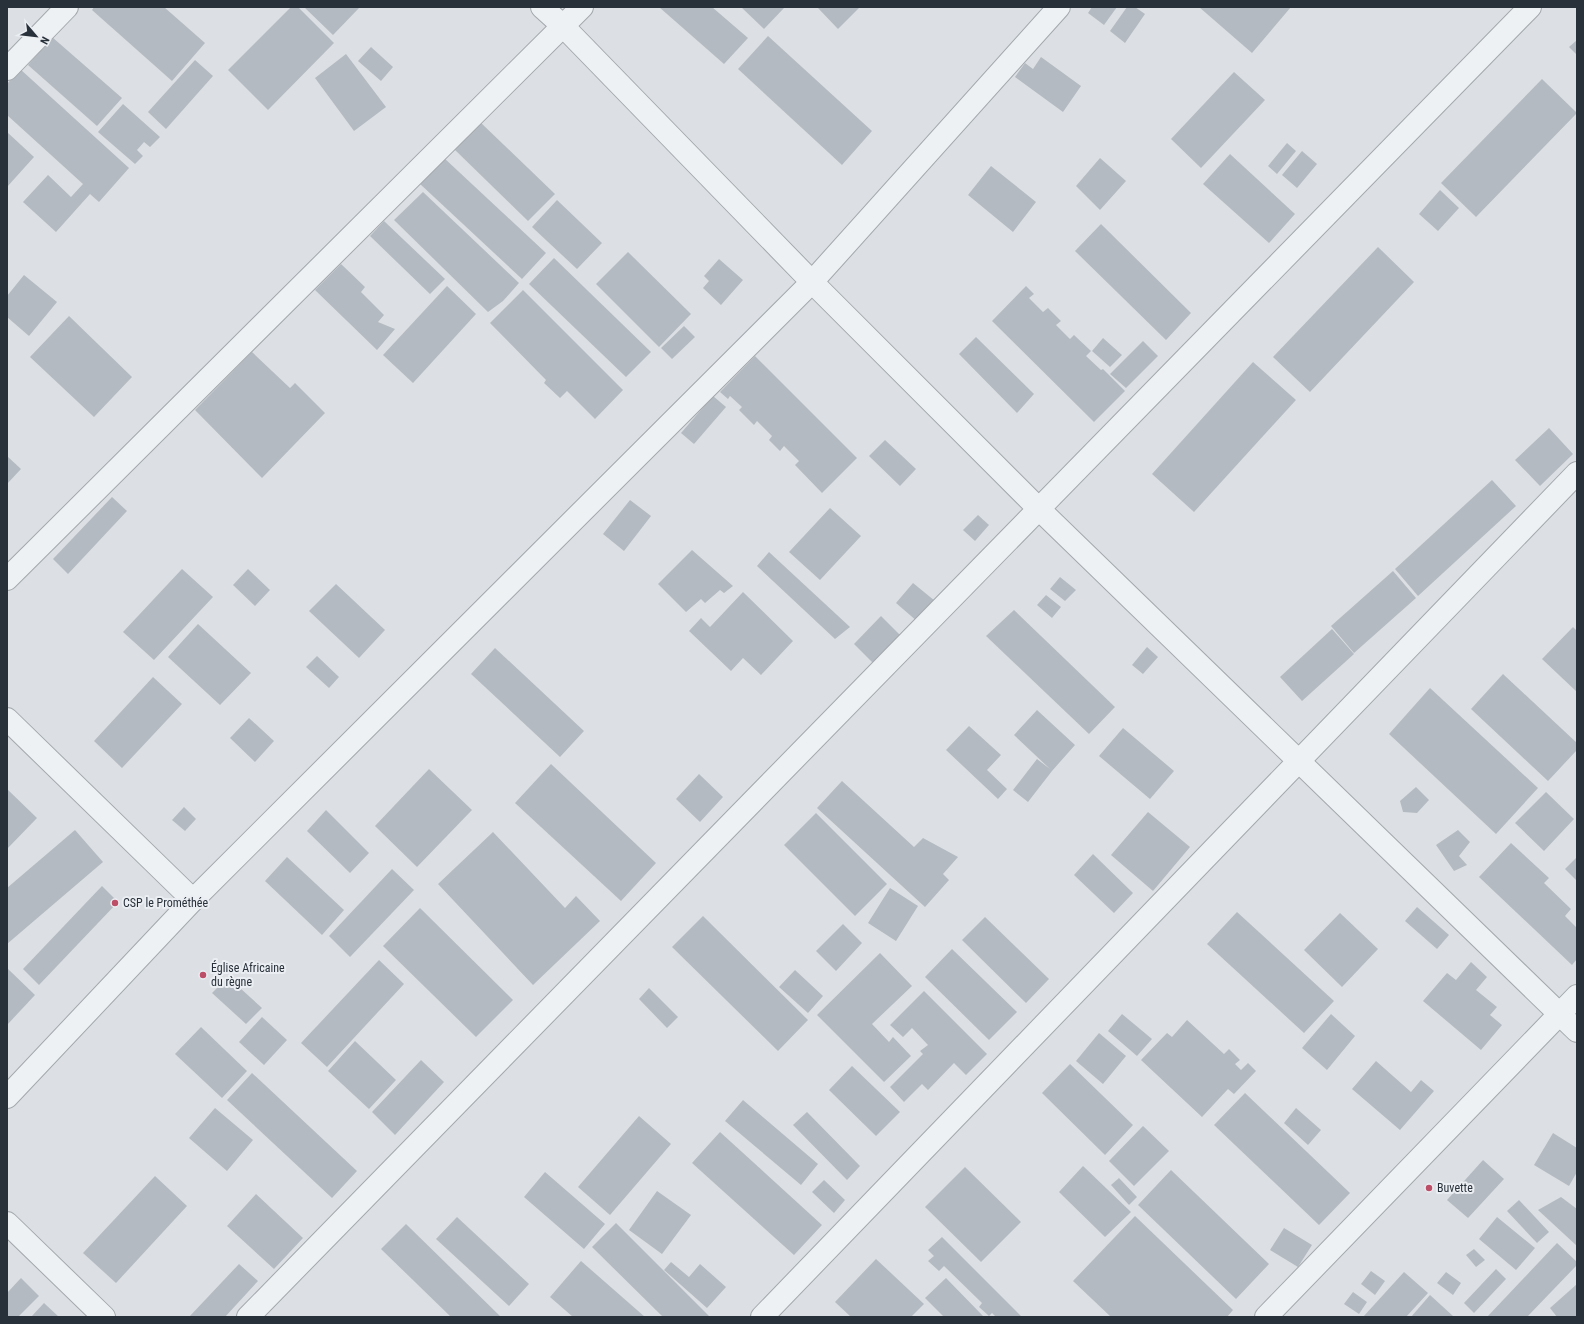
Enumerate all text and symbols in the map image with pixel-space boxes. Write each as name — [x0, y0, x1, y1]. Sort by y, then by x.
north arrow — [16, 16, 56, 56]
text: N — [37, 34, 52, 47]
place label: CSP le Prométhée — [123, 896, 208, 910]
marker: CSP le Prométhée — [110, 898, 120, 908]
place label: Église Africaine du règne — [211, 960, 285, 989]
marker: Église Africaine du règne — [198, 970, 208, 980]
place label: Buvette — [1437, 1181, 1473, 1195]
marker: Buvette — [1424, 1183, 1434, 1193]

